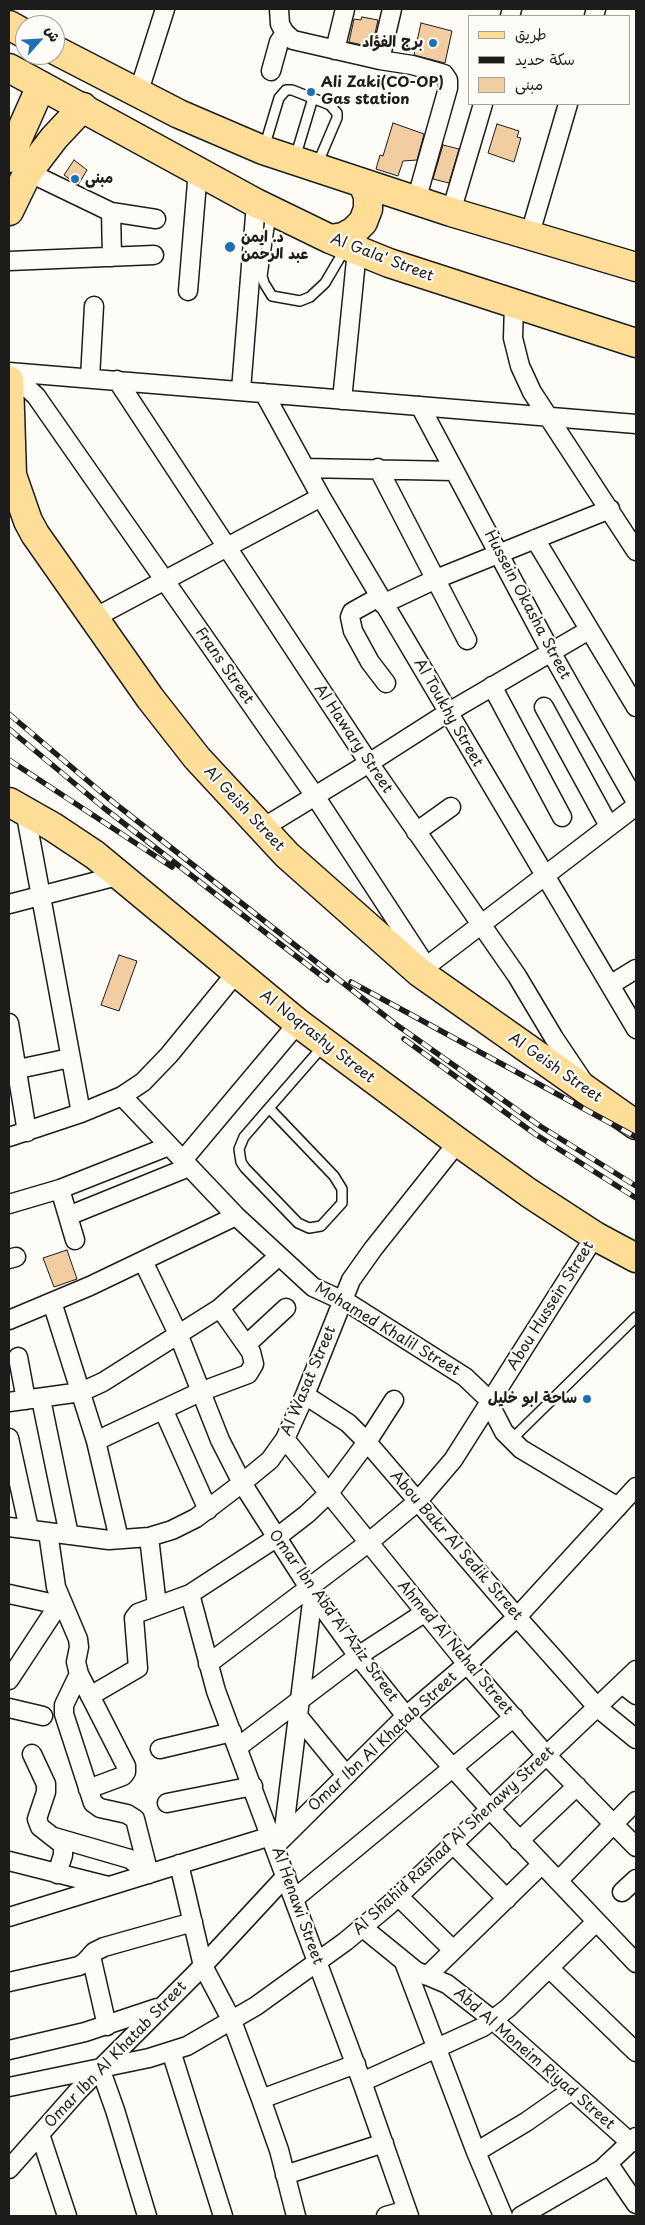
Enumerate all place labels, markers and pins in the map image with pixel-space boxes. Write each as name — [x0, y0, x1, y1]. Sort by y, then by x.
place label: برج الفؤاد — [362, 34, 423, 52]
marker: برج الفؤاد — [427, 37, 439, 49]
place label: Ali Zaki(CO-OP) Gas station — [321, 74, 444, 109]
marker: Ali Zaki(CO-OP) Gas station — [305, 86, 317, 98]
place label: مبنى — [85, 170, 113, 188]
marker: مبنى — [69, 173, 81, 185]
place label: د. ايمن عبد الرحمن — [241, 229, 308, 264]
marker: د. ايمن عبد الرحمن — [223, 240, 237, 254]
place label: ساحة ابو خليل — [488, 1390, 577, 1408]
marker: ساحة ابو خليل — [581, 1393, 593, 1405]

